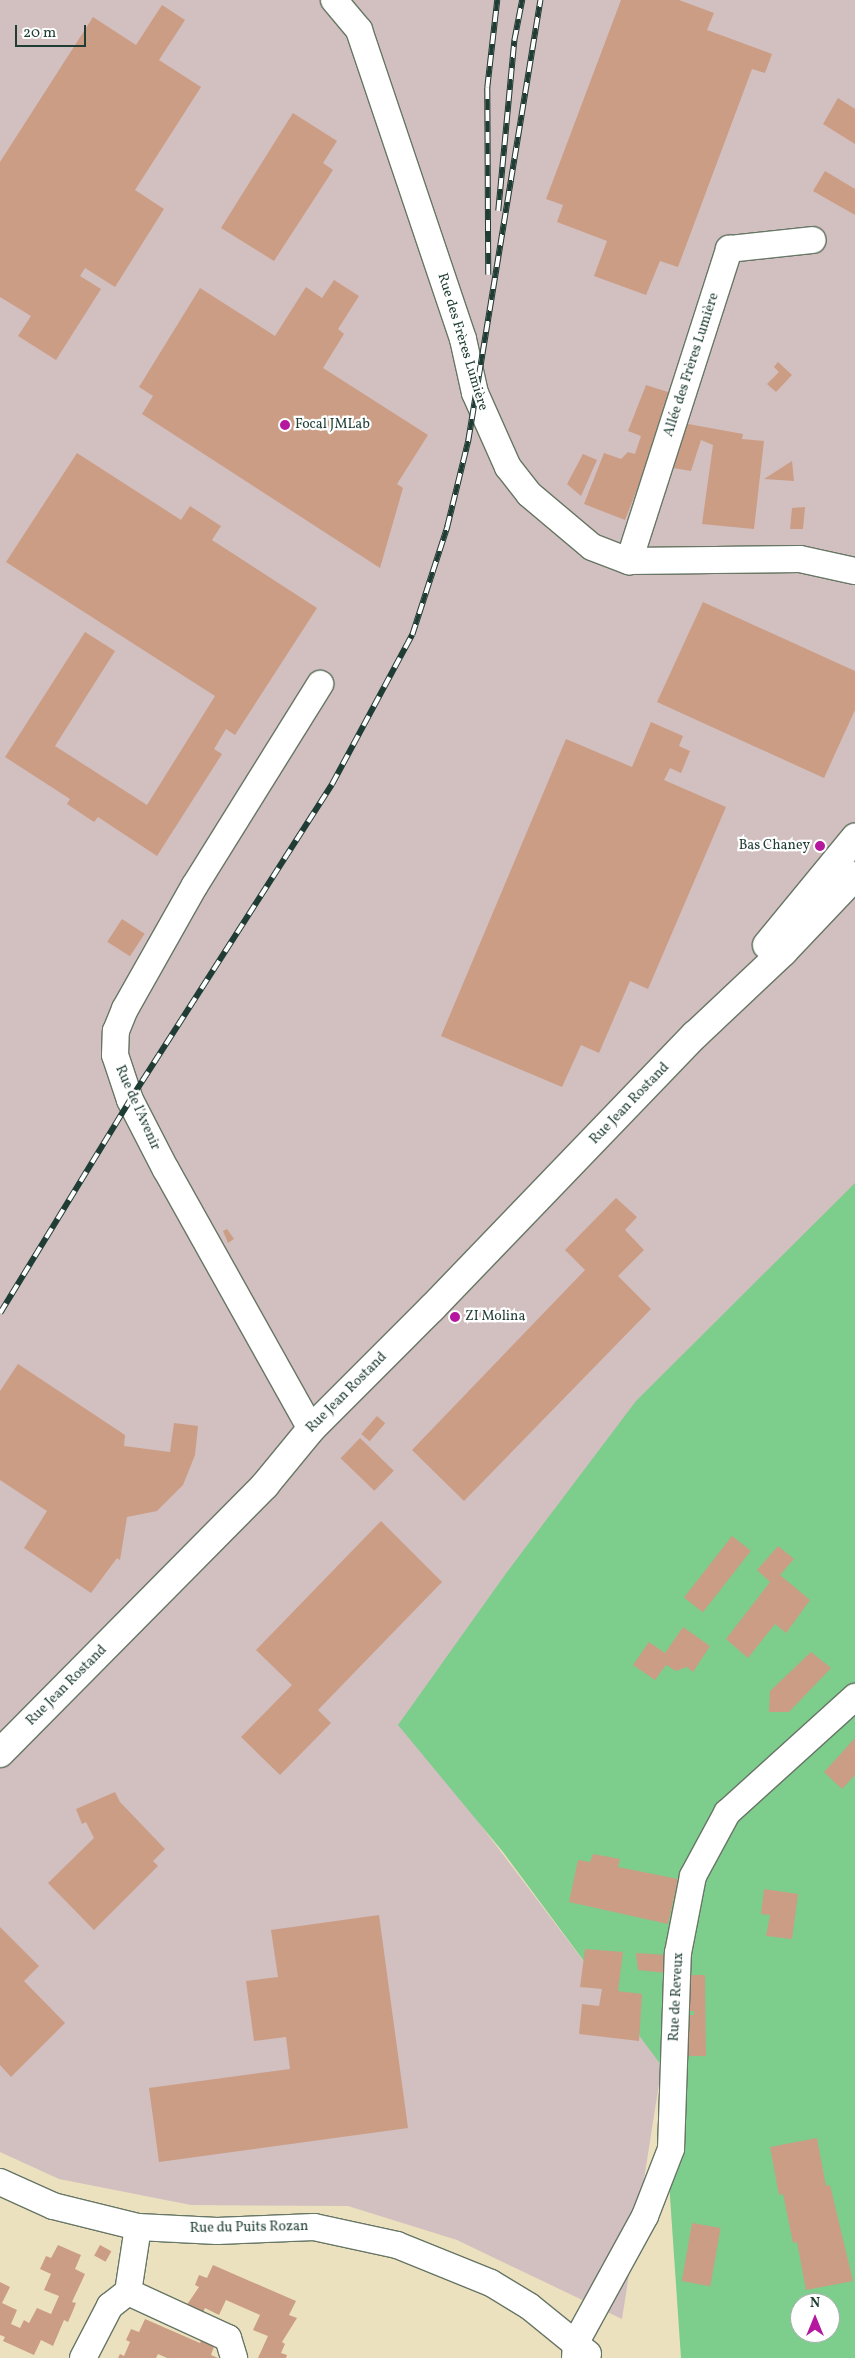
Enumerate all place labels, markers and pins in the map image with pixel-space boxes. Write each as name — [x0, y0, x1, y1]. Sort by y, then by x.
place label: Focal JMLab — [295, 417, 370, 433]
marker: Focal JMLab — [279, 419, 291, 431]
place label: Bas Chaney — [739, 838, 810, 854]
marker: Bas Chaney — [814, 840, 826, 852]
place label: ZI Molina — [465, 1309, 525, 1325]
marker: ZI Molina — [449, 1311, 461, 1323]

